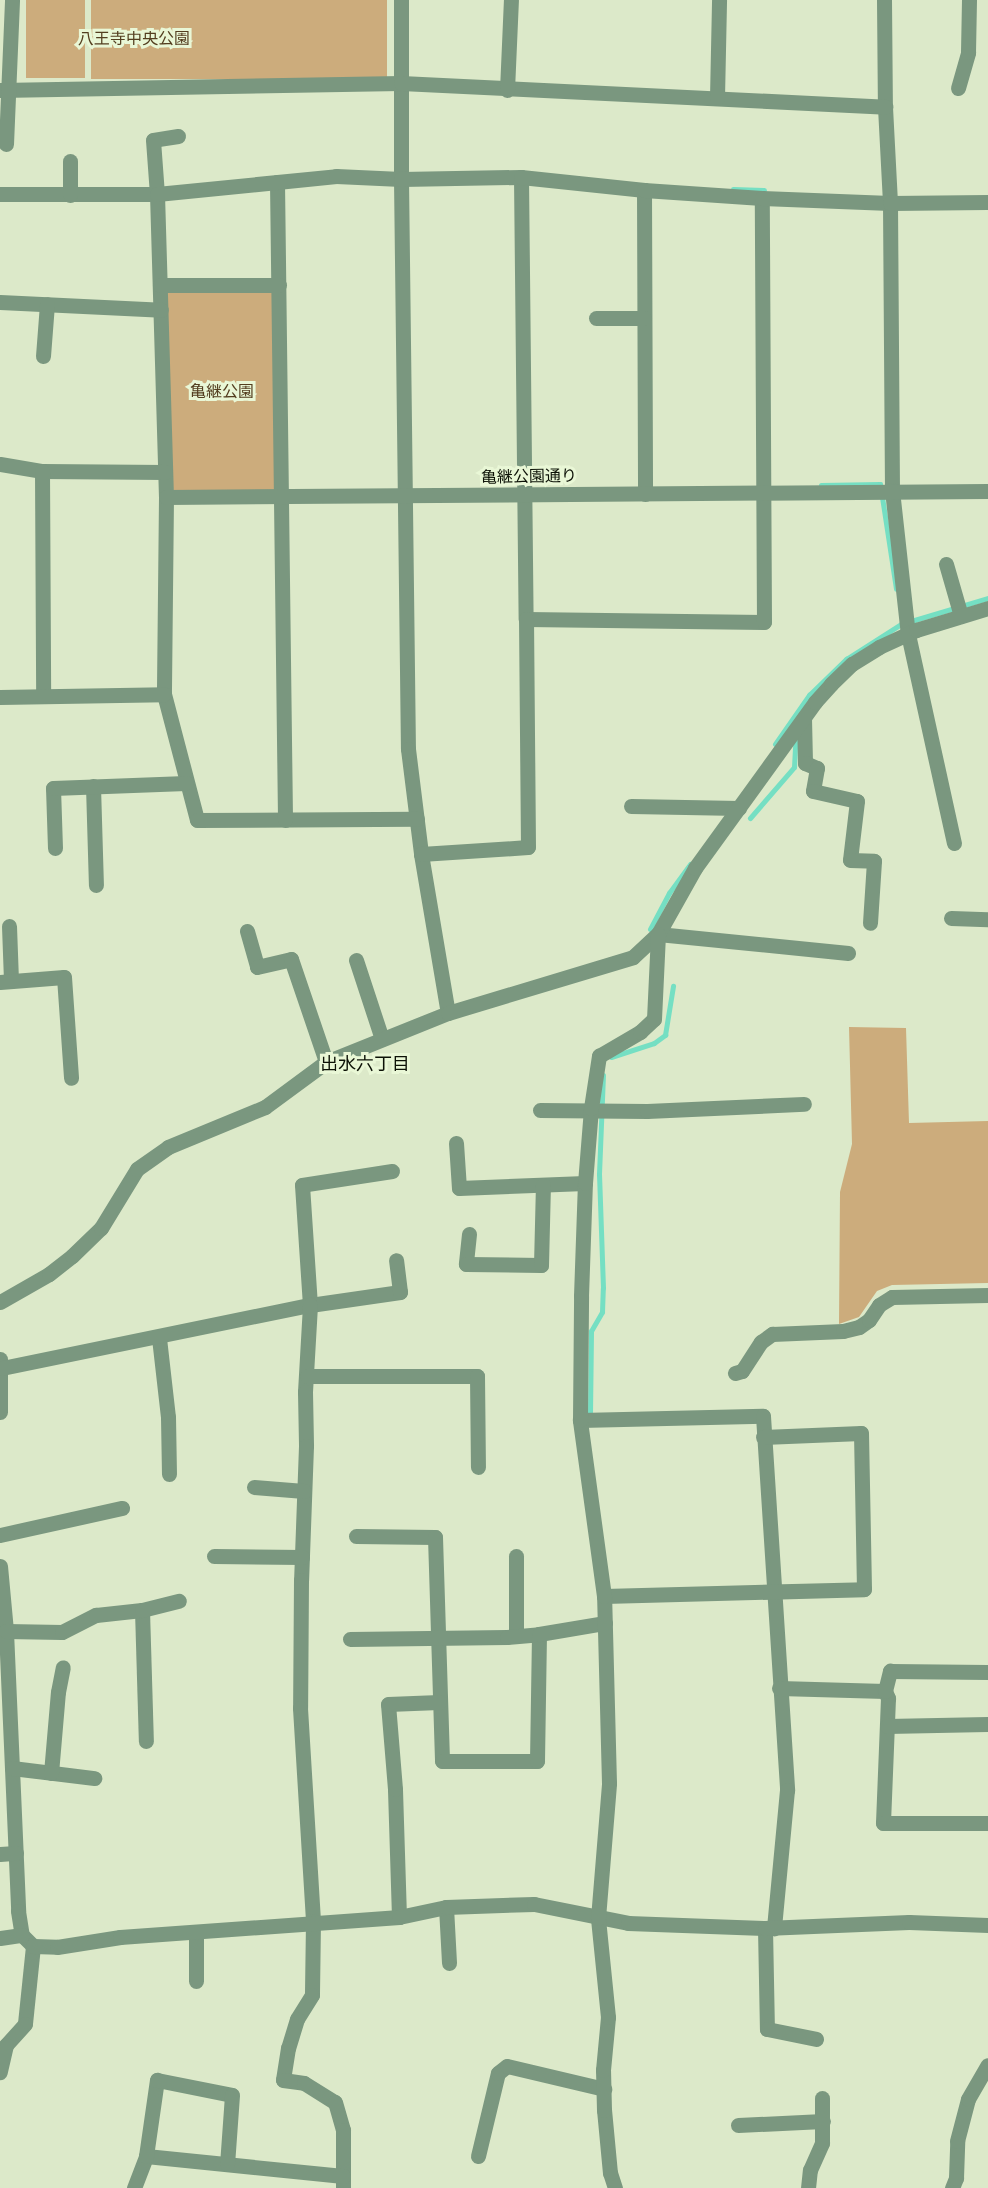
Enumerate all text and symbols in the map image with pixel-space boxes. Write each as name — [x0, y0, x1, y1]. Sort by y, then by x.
park label: 八王寺中央公園 — [78, 29, 190, 49]
park label: 亀継公園 — [190, 382, 254, 402]
street label: 亀継公園通り — [481, 467, 577, 487]
district label: 出水六丁目 — [320, 1053, 410, 1075]

